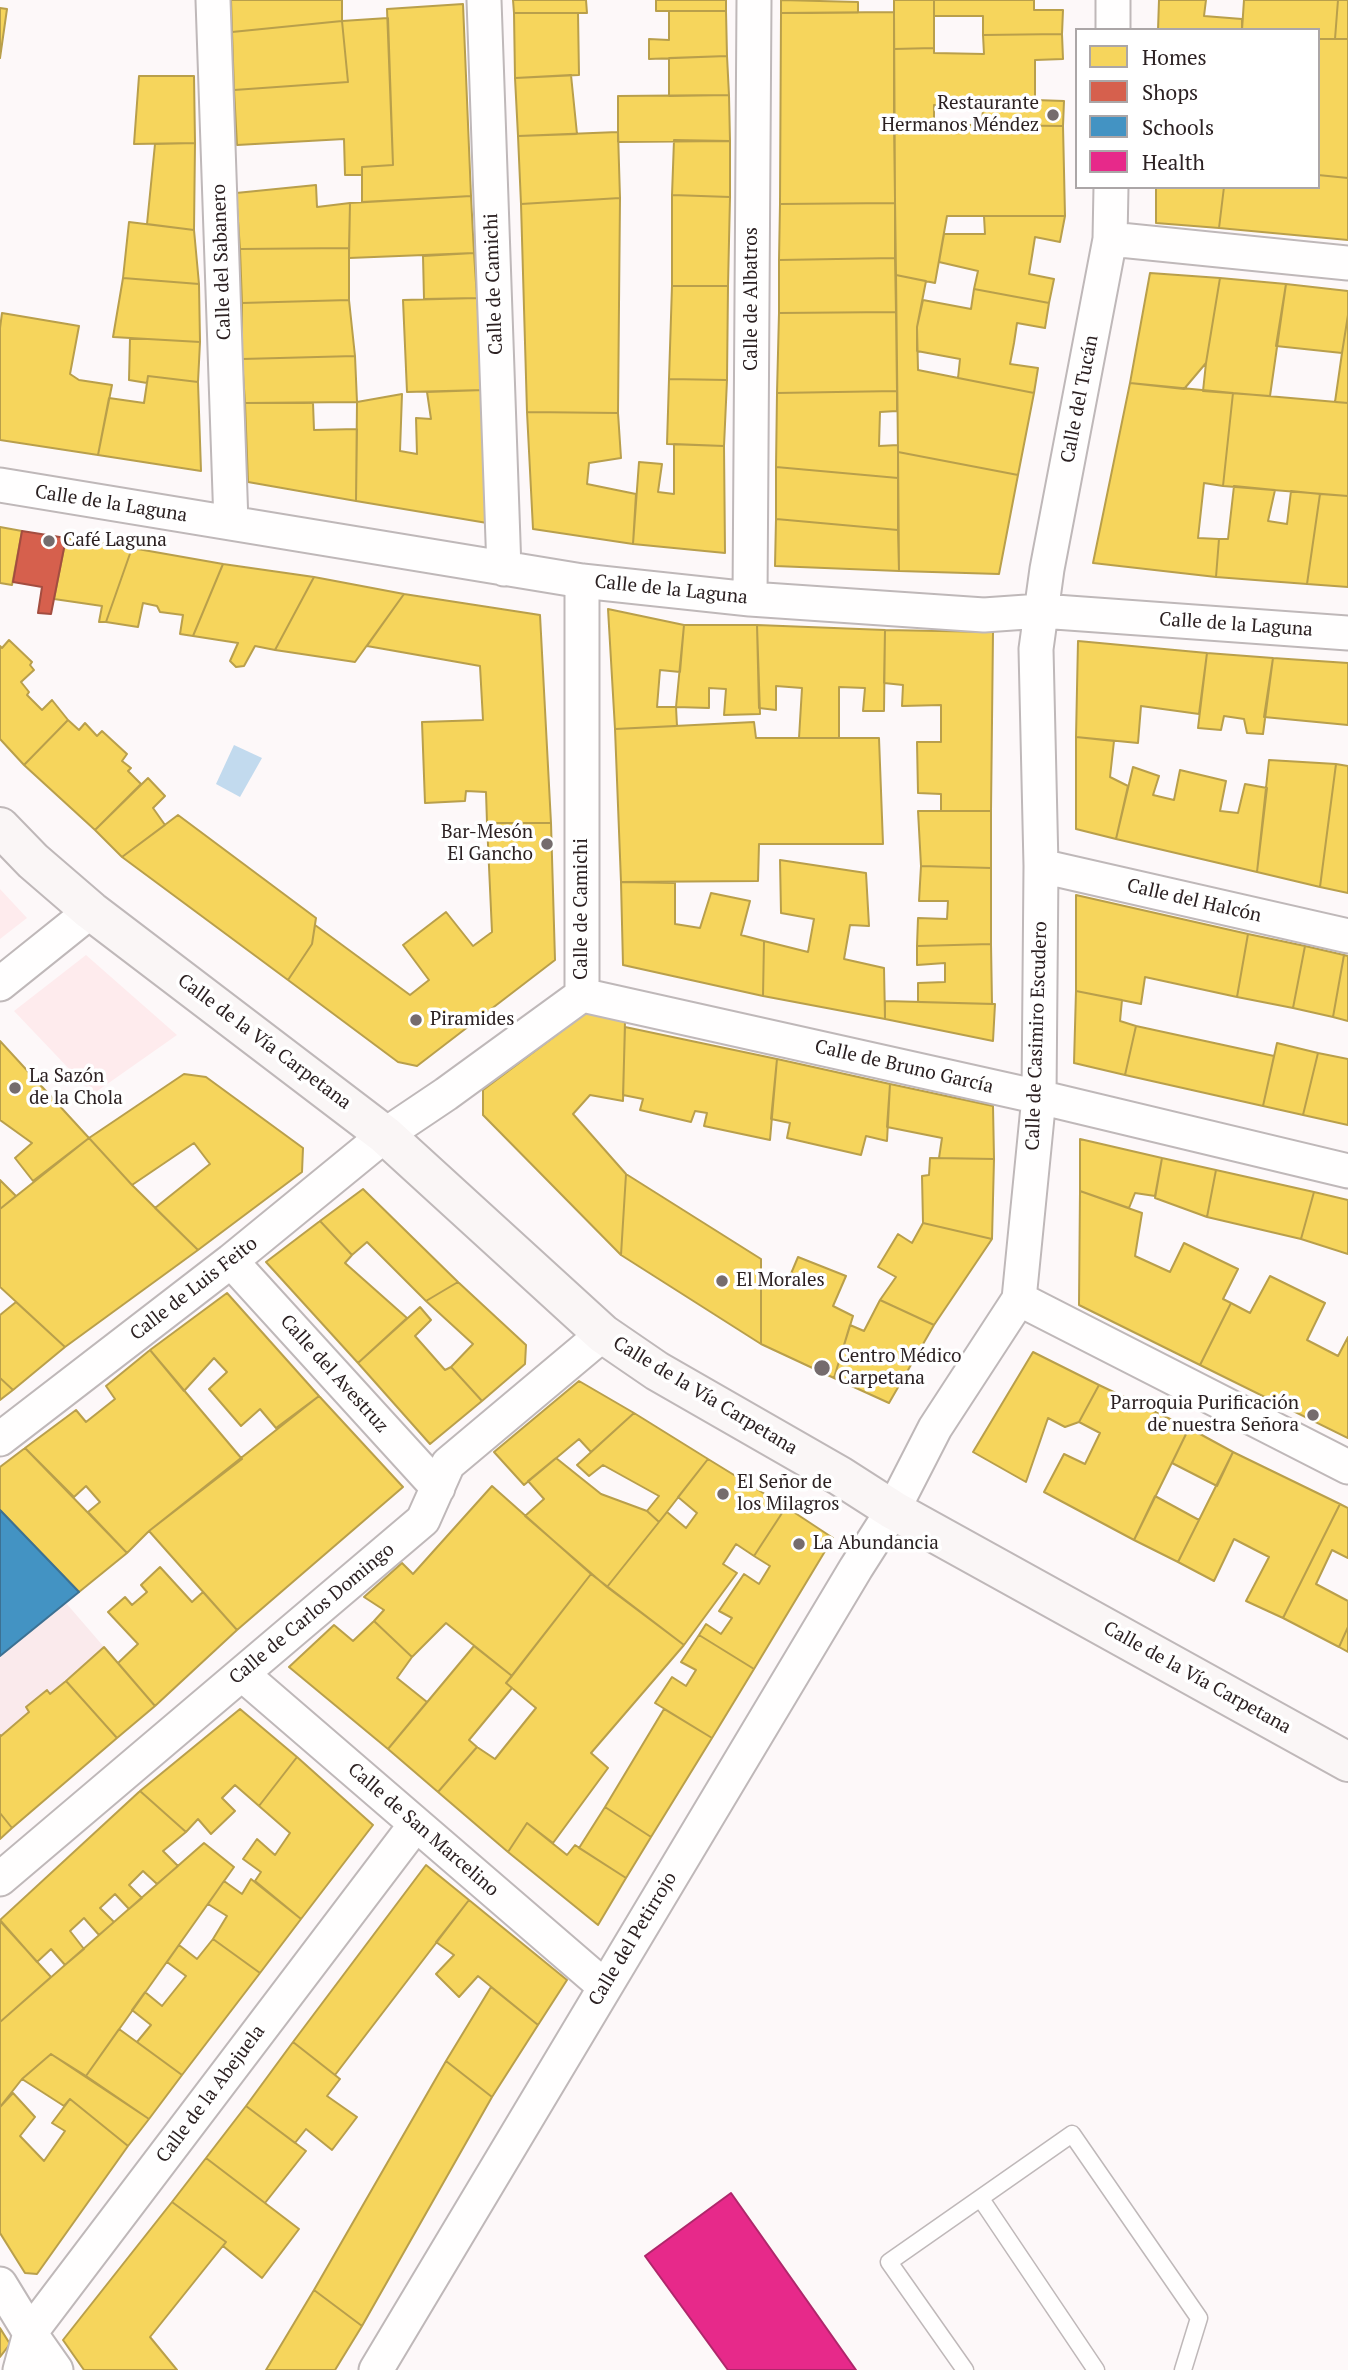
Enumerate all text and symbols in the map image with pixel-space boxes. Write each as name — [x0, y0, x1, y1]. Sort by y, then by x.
legend — [1075, 28, 1320, 189]
text: Homes — [1142, 43, 1207, 71]
text: Shops — [1142, 78, 1198, 106]
place label: Restaurante Hermanos Méndez — [881, 93, 1039, 137]
marker: Restaurante Hermanos Méndez — [1045, 107, 1061, 123]
text: Schools — [1142, 113, 1214, 141]
text: Health — [1142, 148, 1205, 176]
street label: Calle del Sabanero — [208, 184, 236, 340]
street label: Calle de Camichi — [480, 213, 508, 355]
street label: Calle de Albatros — [741, 227, 763, 371]
street label: Calle del Tucán — [1056, 333, 1104, 465]
street label: Calle de la Laguna — [33, 481, 189, 527]
place label: Café Laguna — [63, 530, 167, 552]
marker: Café Laguna — [41, 533, 57, 549]
street label: Calle de la Laguna — [593, 571, 749, 609]
street label: Calle de la Laguna — [1158, 608, 1314, 642]
place label: Bar-Mesón El Gancho — [441, 822, 533, 866]
marker: Bar-Mesón El Gancho — [539, 836, 555, 852]
street label: Calle de Camichi — [571, 838, 593, 980]
street label: Calle del Halcón — [1125, 874, 1263, 928]
street label: Calle de Casimiro Escudero — [1022, 921, 1052, 1151]
street label: Calle de la Vía Carpetana — [173, 969, 355, 1115]
place label: Piramides — [430, 1009, 514, 1031]
marker: Piramides — [408, 1012, 424, 1028]
street label: Calle de Bruno García — [812, 1035, 996, 1099]
place label: La Sazón de la Chola — [29, 1066, 123, 1110]
marker: La Sazón de la Chola — [7, 1080, 23, 1096]
street label: Calle de Luis Feito — [126, 1232, 262, 1346]
place label: El Morales — [736, 1270, 825, 1292]
marker: El Morales — [714, 1273, 730, 1289]
street label: Calle del Avestruz — [275, 1310, 393, 1438]
street label: Calle de la Vía Carpetana — [609, 1332, 801, 1460]
place label: Centro Médico Carpetana — [838, 1346, 961, 1390]
marker: Centro Médico Carpetana — [812, 1358, 832, 1378]
place label: Parroquia Purificación de nuestra Señora — [1110, 1393, 1299, 1437]
marker: Parroquia Purificación de nuestra Señora — [1305, 1407, 1321, 1423]
place label: El Señor de los Milagros — [737, 1472, 840, 1516]
marker: El Señor de los Milagros — [715, 1486, 731, 1502]
place label: La Abundancia — [813, 1533, 939, 1555]
marker: La Abundancia — [791, 1536, 807, 1552]
street label: Calle de Carlos Domingo — [225, 1538, 399, 1690]
street label: Calle de la Vía Carpetana — [1099, 1617, 1295, 1739]
street label: Calle de San Marcelino — [343, 1758, 503, 1902]
street label: Calle del Petirrojo — [584, 1868, 682, 2010]
street label: Calle de la Abejuela — [152, 2021, 270, 2167]

